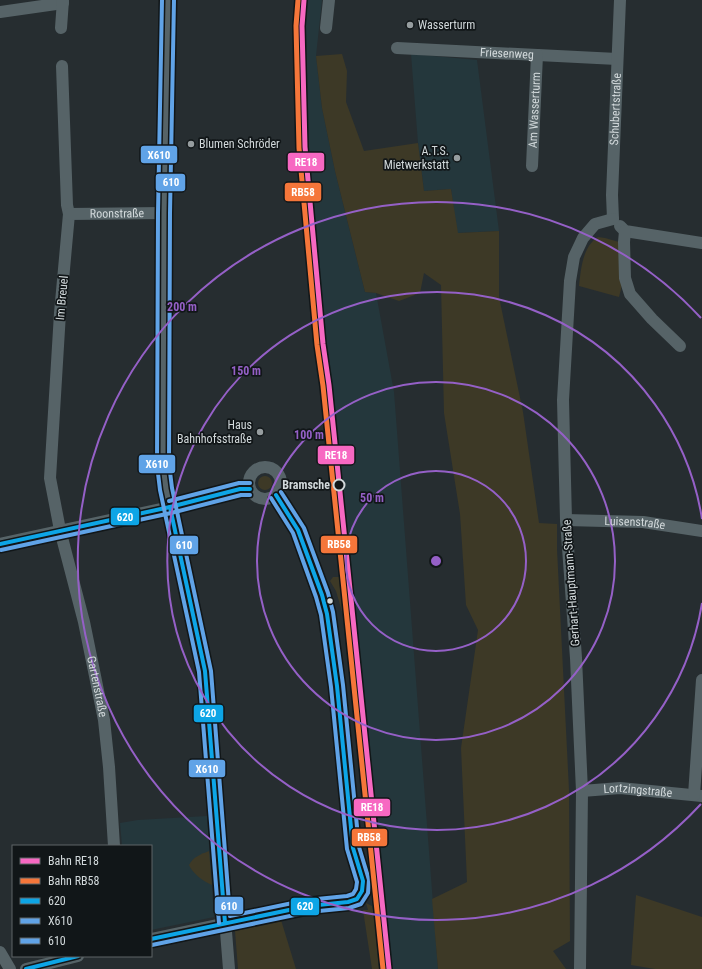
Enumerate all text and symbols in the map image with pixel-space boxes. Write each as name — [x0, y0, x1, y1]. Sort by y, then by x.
place label: Wasserturm — [418, 18, 475, 32]
marker: Wasserturm — [405, 20, 415, 30]
street label: Friesenweg — [480, 45, 534, 62]
street label: Am Wasserturm — [526, 72, 543, 148]
street label: Schubertstraße — [607, 72, 624, 146]
place label: Blumen Schröder — [199, 137, 280, 151]
marker: Blumen Schröder — [186, 139, 196, 149]
place label: A.T.S. Mietwerkstatt — [384, 144, 449, 172]
line badge: X610 — [140, 145, 178, 164]
text: X610 — [148, 149, 171, 162]
line badge: RE18 — [287, 152, 325, 172]
marker: A.T.S. Mietwerkstatt — [452, 153, 462, 163]
text: RE18 — [295, 156, 318, 169]
line badge: 610 — [155, 173, 186, 192]
text: 610 — [163, 176, 180, 189]
line badge: RB58 — [284, 182, 322, 202]
text: RB58 — [291, 186, 315, 199]
street label: Roonstraße — [90, 206, 145, 221]
street label: Im Breuel — [53, 275, 71, 321]
text: 200 m — [167, 300, 197, 314]
text: 150 m — [231, 364, 261, 378]
place label: Haus Bahnhofsstraße — [177, 418, 252, 446]
marker: Haus Bahnhofsstraße — [255, 427, 265, 437]
text: 100 m — [294, 428, 324, 442]
line badge: RE18 — [317, 445, 355, 465]
text: RE18 — [325, 449, 348, 462]
line badge: X610 — [138, 454, 176, 474]
text: X610 — [146, 458, 169, 471]
place label: Bramsche — [282, 478, 330, 492]
marker: Bramsche — [332, 478, 346, 492]
text: 50 m — [360, 491, 384, 505]
line badge: 620 — [110, 507, 140, 526]
text: 620 — [117, 511, 134, 524]
street label: Luisenstraße — [604, 514, 667, 532]
street label: Gerhart-Hauptmann-Straße — [560, 519, 582, 647]
line badge: 610 — [169, 535, 199, 555]
line badge: RB58 — [320, 535, 358, 554]
text: RB58 — [327, 538, 351, 551]
text: 610 — [176, 539, 193, 552]
centre of rings — [429, 554, 443, 568]
unlabelled marker — [325, 596, 335, 606]
street label: Gartenstraße — [84, 655, 110, 719]
line badge: 620 — [193, 704, 224, 723]
text: 620 — [200, 707, 217, 720]
line badge: X610 — [188, 759, 226, 778]
text: X610 — [196, 763, 219, 776]
street label: Lortzingstraße — [603, 781, 673, 800]
line badge: RE18 — [353, 798, 391, 817]
text: RE18 — [361, 801, 384, 814]
line badge: RB58 — [351, 828, 388, 847]
text: RB58 — [357, 831, 381, 844]
legend — [12, 845, 152, 957]
text: Bahn RE18 — [48, 854, 99, 868]
text: Bahn RB58 — [48, 874, 100, 888]
text: 620 — [48, 894, 66, 908]
line badge: 610 — [214, 896, 244, 915]
line badge: 620 — [290, 897, 320, 916]
text: 610 — [221, 900, 238, 913]
text: 620 — [297, 900, 314, 913]
text: X610 — [48, 914, 72, 928]
text: 610 — [48, 934, 66, 948]

